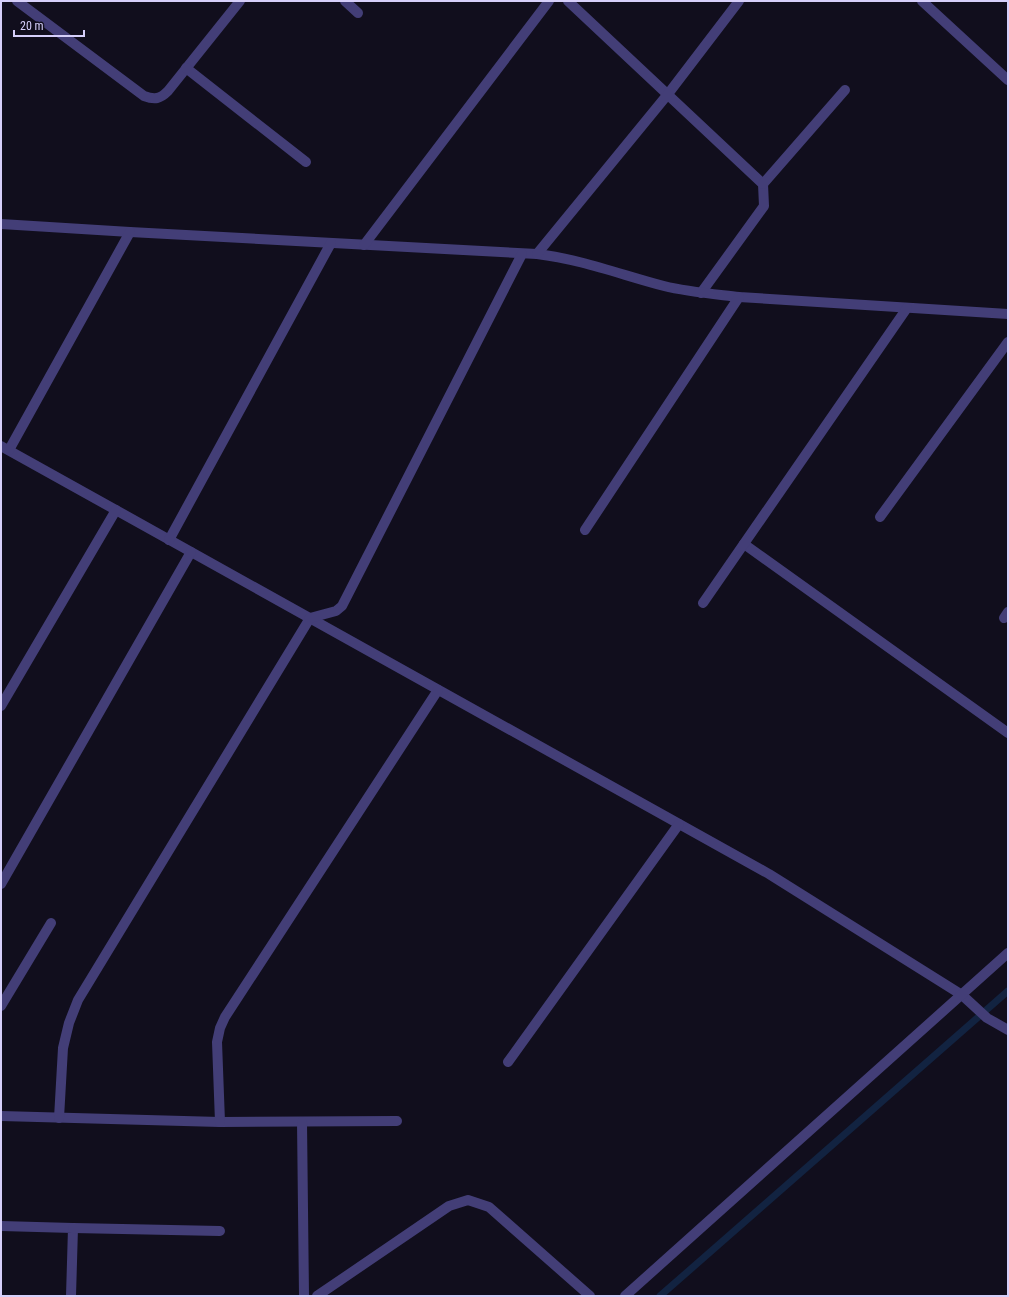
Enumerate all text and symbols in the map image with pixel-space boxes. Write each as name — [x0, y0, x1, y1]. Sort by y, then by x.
scale bar — [14, 12, 84, 38]
text: 20 m — [20, 19, 44, 33]

